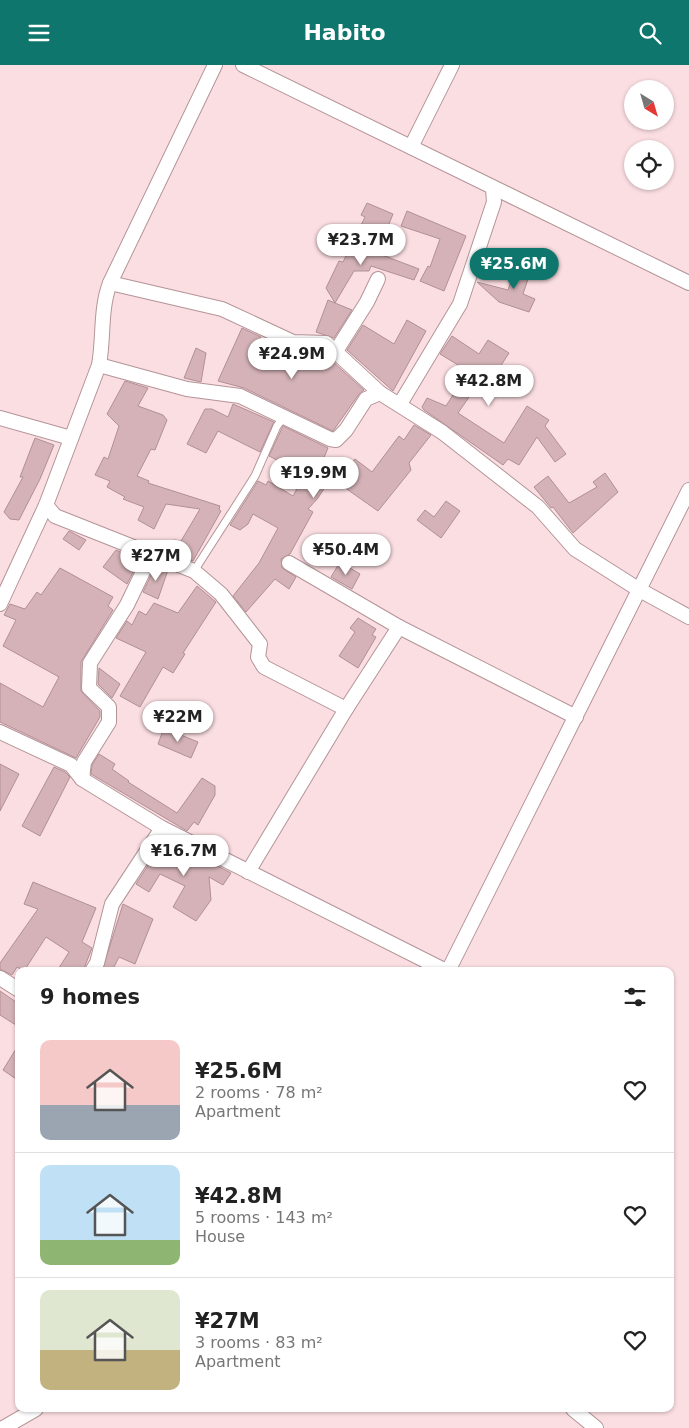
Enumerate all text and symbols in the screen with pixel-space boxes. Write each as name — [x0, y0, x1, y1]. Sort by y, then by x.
icon: menu — [25, 19, 53, 47]
icon: search — [636, 19, 664, 47]
text: Habito — [303, 20, 386, 45]
north arrow — [624, 80, 674, 130]
map controls — [624, 80, 674, 190]
button: locate — [624, 140, 674, 190]
pin: ¥23.7M — [320, 223, 402, 266]
text: ¥23.7M — [328, 230, 394, 249]
pin: ¥25.6M — [473, 247, 555, 290]
text: ¥25.6M — [481, 254, 547, 273]
pin: ¥24.9M — [251, 337, 333, 380]
text: ¥24.9M — [259, 344, 325, 363]
pin: ¥42.8M — [448, 365, 530, 407]
text: ¥42.8M — [456, 371, 522, 390]
pin: ¥19.9M — [273, 457, 355, 499]
text: ¥19.9M — [281, 463, 347, 482]
pin: ¥50.4M — [305, 533, 387, 576]
pin: ¥27M — [126, 539, 186, 582]
text: ¥50.4M — [313, 540, 379, 559]
text: ¥27M — [131, 546, 181, 565]
pin: ¥22M — [148, 701, 208, 743]
text: ¥22M — [153, 707, 203, 726]
pin: ¥16.7M — [143, 835, 225, 877]
text: ¥16.7M — [151, 841, 217, 860]
icon: filters — [621, 983, 649, 1011]
text: 9 homes — [40, 985, 140, 1009]
text: ¥25.6M — [195, 1059, 282, 1083]
icon: home — [80, 1060, 140, 1120]
icon: heart — [621, 1076, 649, 1104]
text: 2 rooms · 78 m² — [195, 1083, 323, 1102]
text: Apartment — [195, 1102, 281, 1121]
text: ¥42.8M — [195, 1184, 282, 1208]
icon: home — [80, 1185, 140, 1245]
icon: heart — [621, 1201, 649, 1229]
text: 5 rooms · 143 m² — [195, 1208, 333, 1227]
text: House — [195, 1227, 245, 1246]
text: ¥27M — [195, 1309, 260, 1333]
icon: home — [80, 1310, 140, 1370]
icon: heart — [621, 1326, 649, 1354]
text: 3 rooms · 83 m² — [195, 1333, 323, 1352]
text: Apartment — [195, 1352, 281, 1371]

